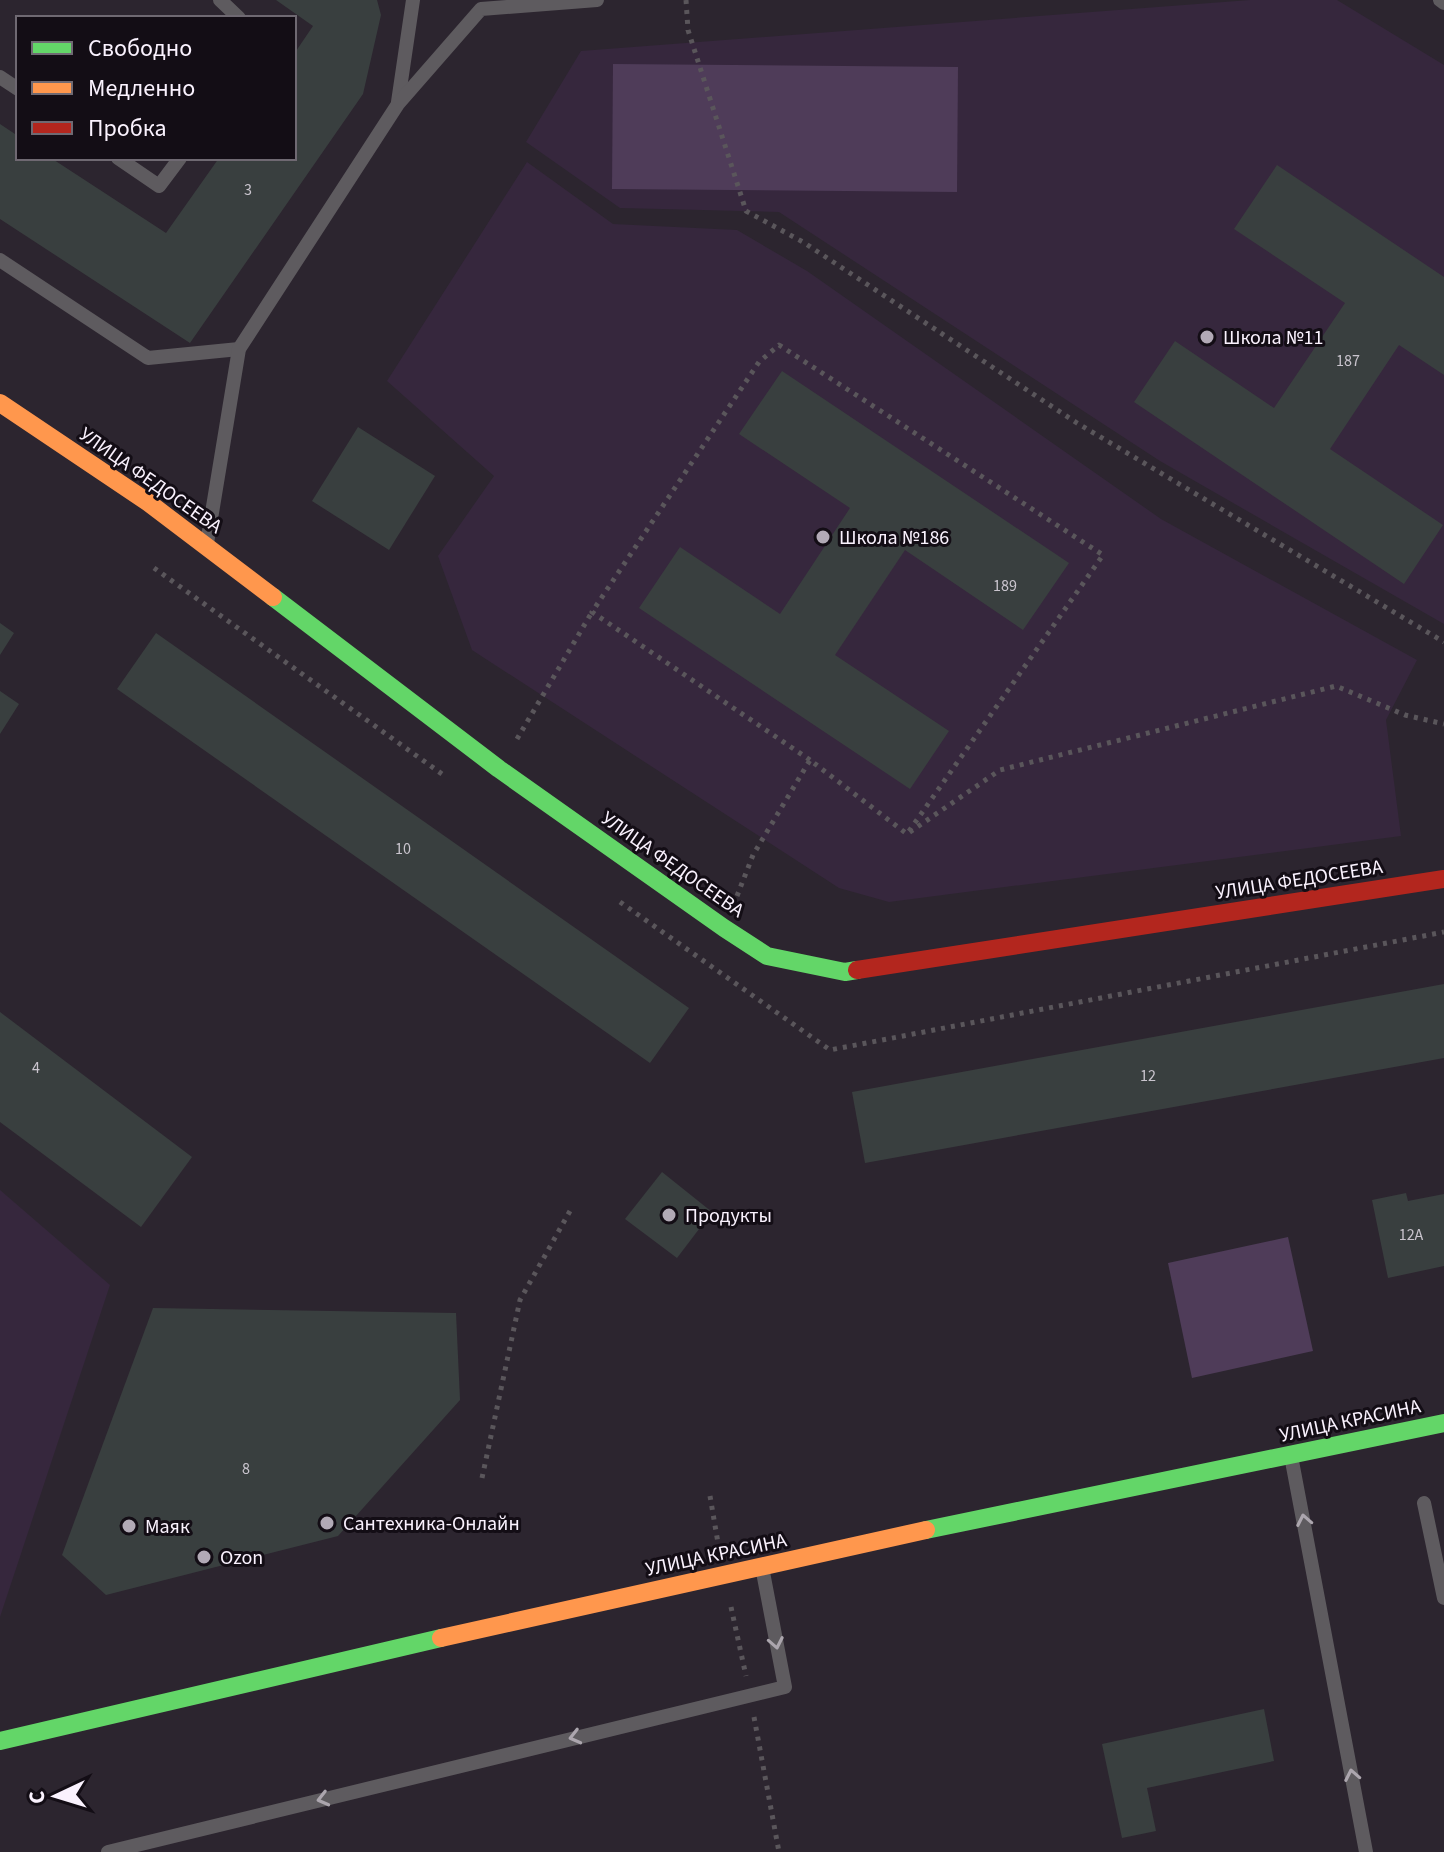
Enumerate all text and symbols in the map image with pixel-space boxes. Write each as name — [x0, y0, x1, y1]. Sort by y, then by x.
legend — [16, 16, 296, 160]
text: Свободно — [88, 31, 192, 66]
text: Медленно — [88, 71, 195, 106]
text: Пробка — [88, 111, 167, 146]
house number: 3 — [244, 179, 252, 201]
place label: Школа №11 — [1223, 324, 1323, 352]
marker: Школа №11 — [1198, 328, 1216, 346]
house number: 187 — [1336, 350, 1360, 372]
street label: УЛИЦА ФЕДОСЕЕВА — [73, 421, 228, 541]
place label: Школа №186 — [839, 524, 949, 552]
marker: Школа №186 — [814, 528, 832, 546]
house number: 189 — [993, 575, 1017, 597]
street label: УЛИЦА ФЕДОСЕЕВА — [595, 805, 750, 925]
house number: 10 — [395, 838, 411, 860]
street label: УЛИЦА ФЕДОСЕЕВА — [1214, 853, 1385, 907]
house number: 4 — [32, 1057, 40, 1079]
house number: 12 — [1140, 1065, 1156, 1087]
place label: Продукты — [685, 1202, 772, 1230]
marker: Продукты — [660, 1206, 678, 1224]
house number: 12А — [1399, 1224, 1424, 1246]
street label: УЛИЦА КРАСИНА — [1277, 1392, 1423, 1450]
house number: 8 — [242, 1458, 250, 1480]
place label: Сантехника-Онлайн — [343, 1510, 520, 1538]
place label: Маяк — [145, 1513, 190, 1541]
one-way arrow — [1296, 1513, 1313, 1527]
marker: Сантехника-Онлайн — [318, 1514, 336, 1532]
marker: Маяк — [120, 1517, 138, 1535]
street label: УЛИЦА КРАСИНА — [643, 1526, 789, 1584]
place label: Ozon — [220, 1544, 263, 1572]
marker: Ozon — [195, 1548, 213, 1566]
one-way arrow — [767, 1636, 784, 1649]
one-way arrow — [569, 1727, 583, 1744]
north arrow — [16, 1756, 96, 1836]
one-way arrow — [1344, 1769, 1361, 1783]
text: С — [21, 1790, 53, 1805]
one-way arrow — [316, 1790, 330, 1807]

